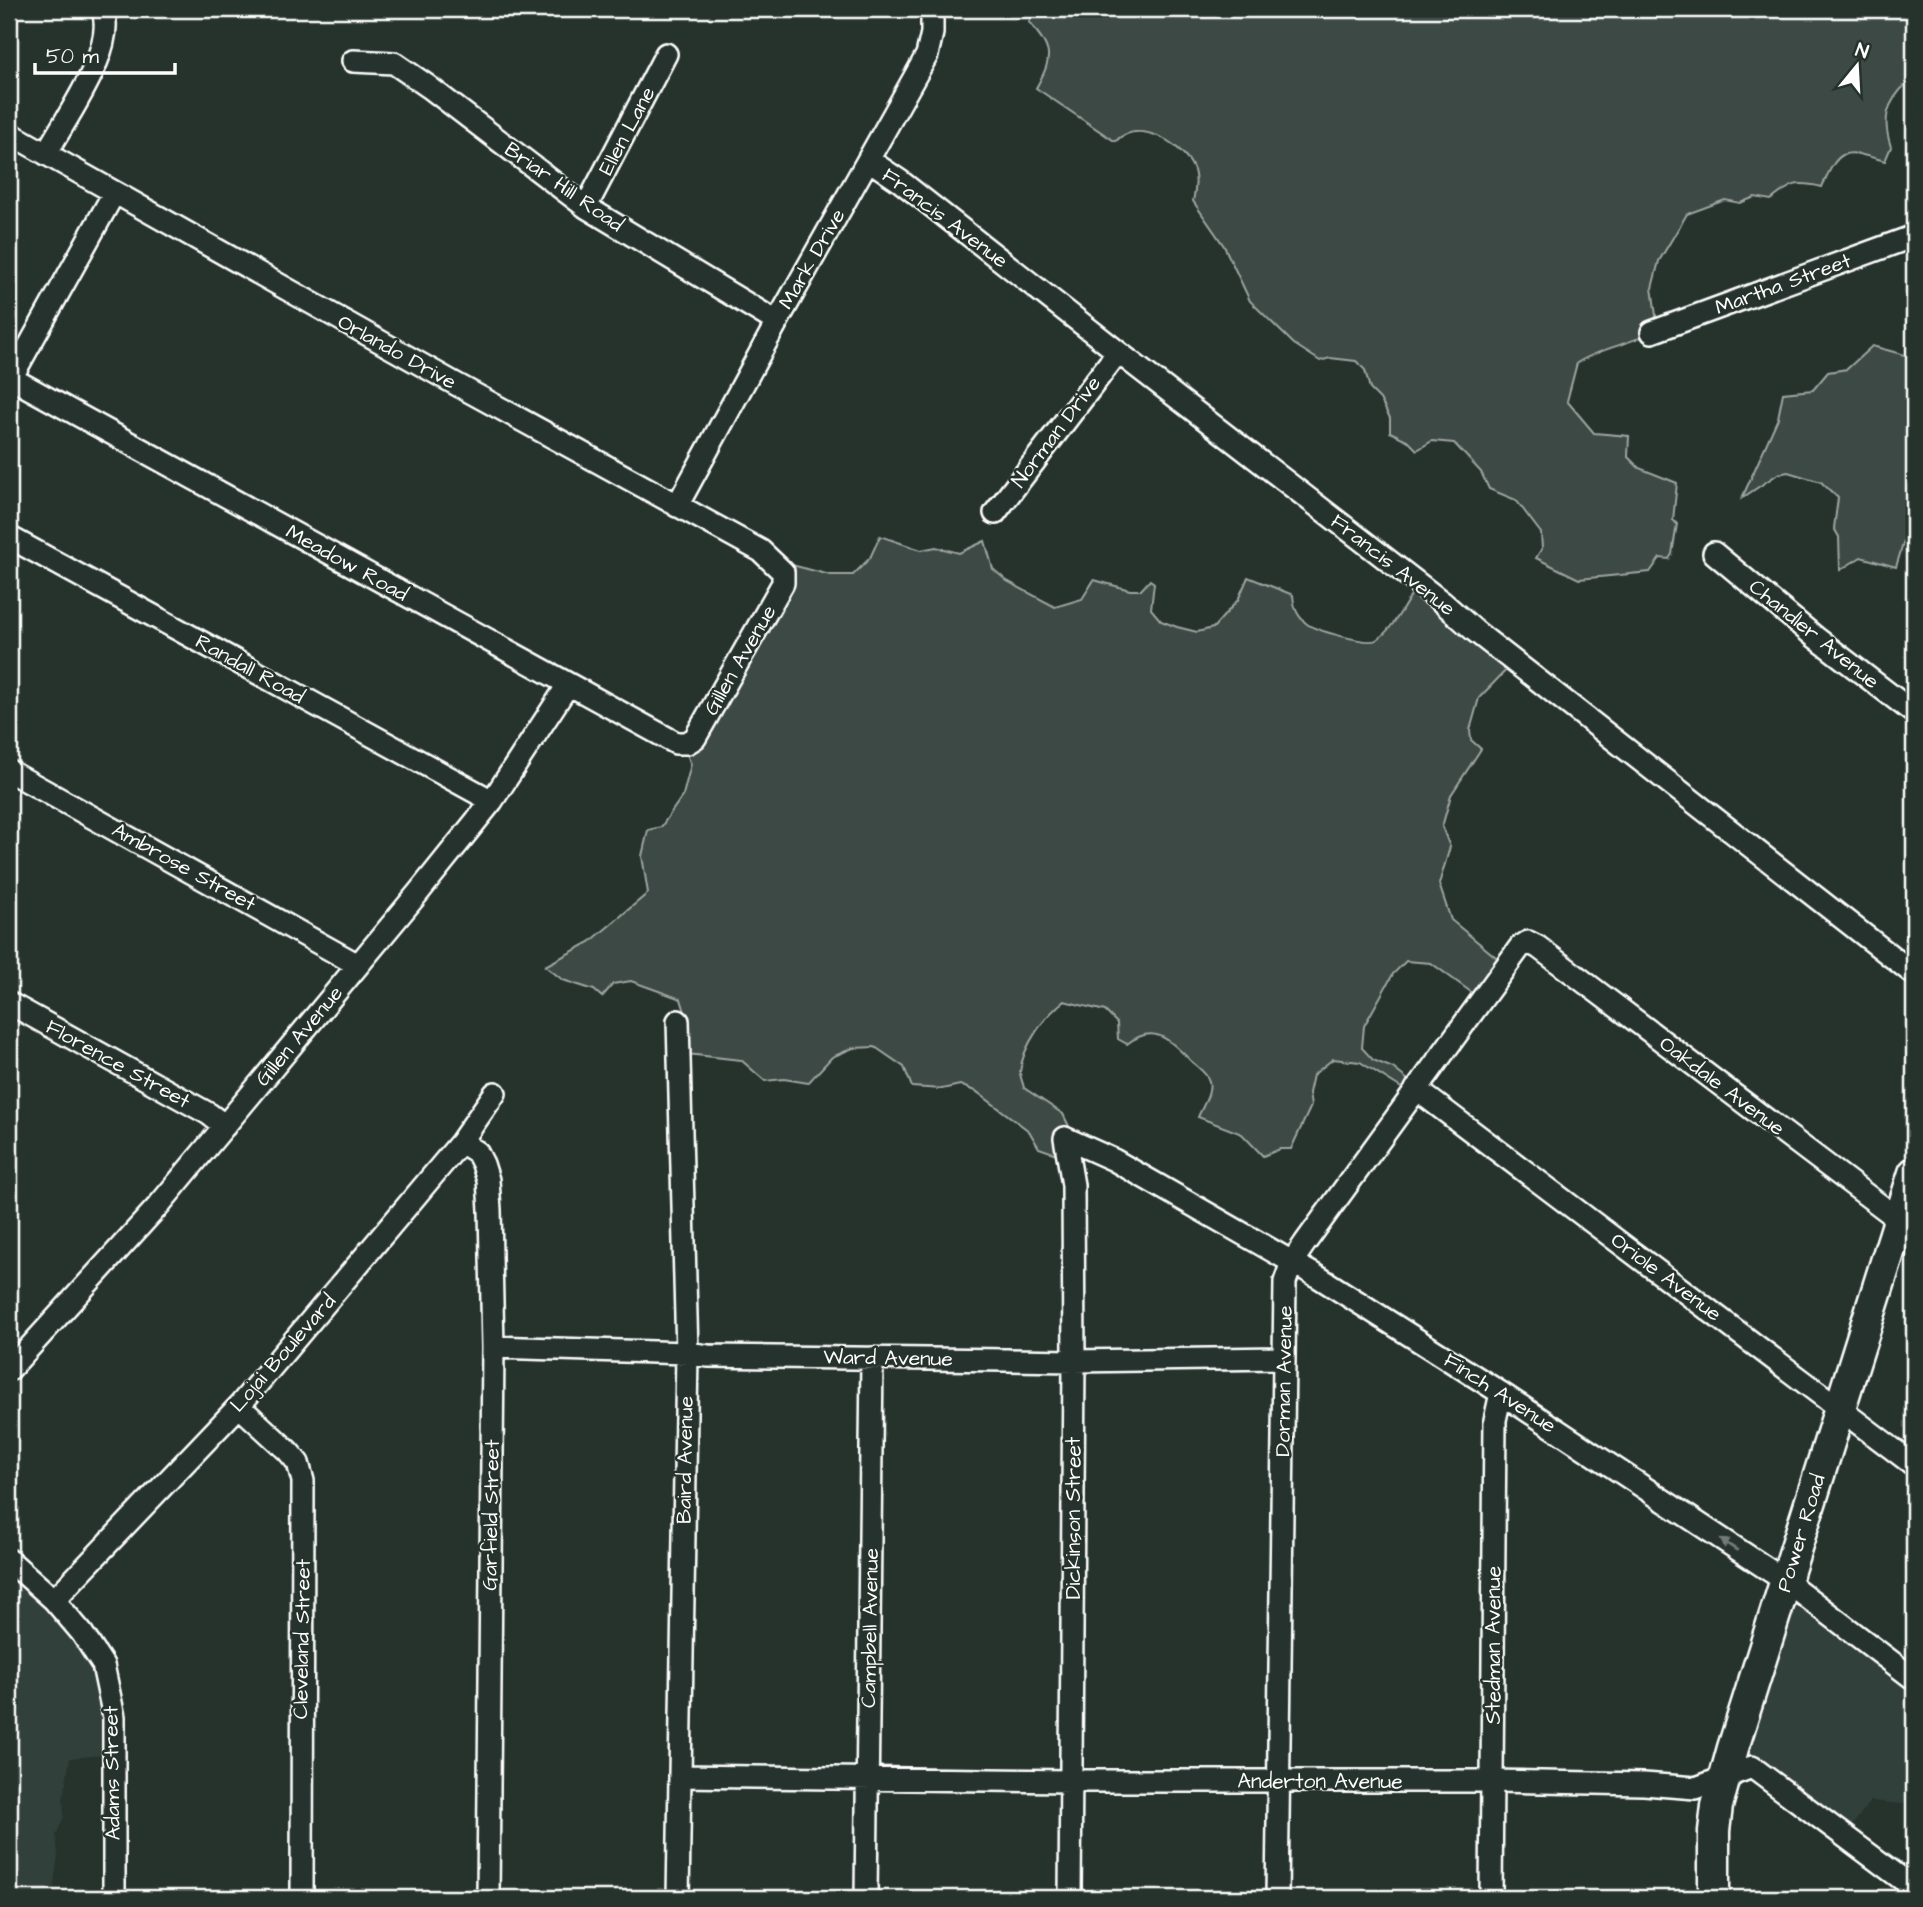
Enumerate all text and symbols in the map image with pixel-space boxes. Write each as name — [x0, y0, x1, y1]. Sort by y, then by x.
scale bar — [35, 32, 175, 76]
north arrow — [1822, 32, 1892, 102]
text: N — [1852, 37, 1872, 66]
text: 50 m — [46, 42, 100, 71]
street label: Ellen Lane — [592, 82, 662, 180]
street label: Briar Hill Road — [499, 135, 630, 239]
street label: Francis Avenue — [876, 161, 1014, 275]
street label: Mark Drive — [772, 203, 852, 315]
street label: Martha Street — [1711, 246, 1855, 322]
street label: Orlando Drive — [332, 307, 462, 397]
street label: Norman Drive — [1004, 370, 1108, 494]
street label: Francis Avenue — [1325, 507, 1461, 623]
street label: Meadow Road — [281, 517, 414, 609]
street label: Chandler Avenue — [1743, 572, 1885, 696]
street label: Gillen Avenue — [697, 600, 783, 720]
street label: Randall Road — [190, 627, 310, 711]
street label: Ambrose Street — [107, 816, 261, 919]
street label: Gillen Avenue — [248, 980, 350, 1092]
street label: Florence Street — [41, 1012, 196, 1116]
street label: Oakdale Avenue — [1653, 1029, 1791, 1143]
street label: Oriole Avenue — [1605, 1226, 1727, 1328]
street label: Lojai Boulevard — [223, 1287, 343, 1418]
street label: Dorman Avenue — [1268, 1305, 1300, 1457]
street label: Ward Avenue — [823, 1342, 953, 1374]
street label: Finch Avenue — [1438, 1346, 1562, 1440]
street label: Baird Avenue — [669, 1396, 701, 1524]
street label: Dickinson Street — [1059, 1436, 1088, 1599]
street label: Garfield Street — [475, 1439, 507, 1591]
street label: Power Road — [1769, 1470, 1833, 1595]
one-way arrow — [1720, 1539, 1739, 1552]
street label: Campbell Avenue — [854, 1548, 887, 1708]
street label: Cleveland Street — [286, 1558, 318, 1719]
street label: Stedman Avenue — [1479, 1566, 1508, 1724]
street label: Adams Street — [96, 1705, 128, 1841]
street label: Anderton Avenue — [1237, 1767, 1403, 1796]

